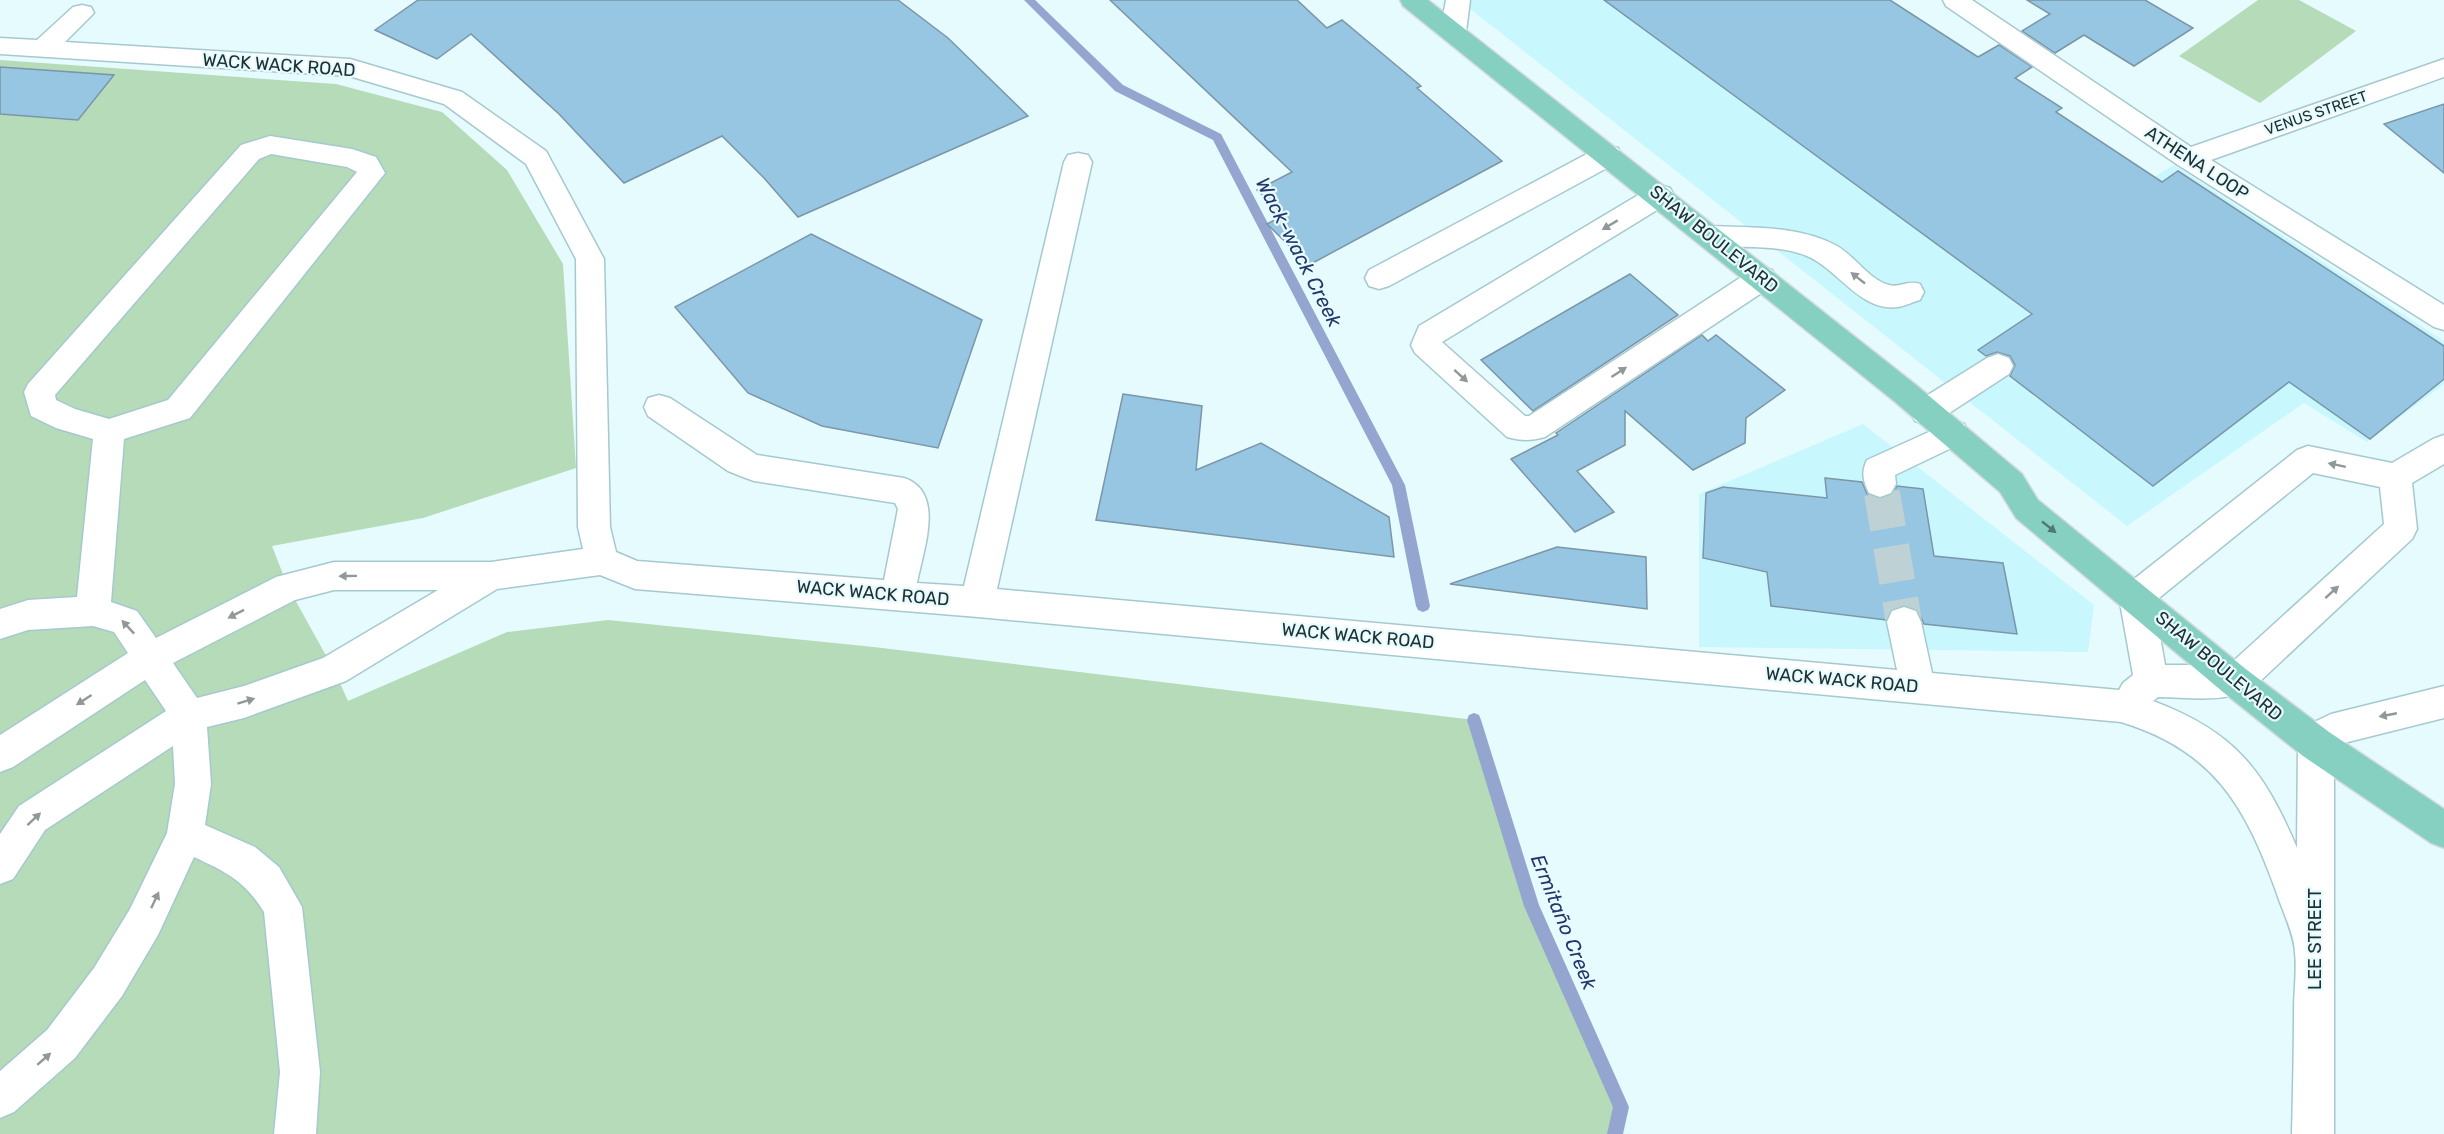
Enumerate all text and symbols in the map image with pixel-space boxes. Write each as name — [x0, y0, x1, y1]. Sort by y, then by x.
street label: WACK WACK ROAD — [202, 49, 356, 81]
street label: VENUS STREET — [2262, 87, 2370, 139]
street label: ATHENA LOOP — [2141, 121, 2253, 205]
water label: Wack-wack Creek — [1251, 173, 1347, 331]
street label: SHAW BOULEVARD — [1645, 180, 1783, 298]
one-way arrow — [1602, 220, 1618, 231]
one-way arrow — [1850, 272, 1866, 285]
one-way arrow — [1611, 367, 1627, 378]
one-way arrow — [1453, 369, 1468, 382]
one-way arrow — [2328, 460, 2347, 469]
one-way arrow — [2041, 520, 2056, 532]
one-way arrow — [339, 571, 358, 581]
street label: WACK WACK ROAD — [796, 575, 950, 611]
one-way arrow — [2324, 585, 2339, 599]
street label: SHAW BOULEVARD — [2151, 606, 2287, 726]
one-way arrow — [227, 609, 244, 618]
street label: WACK WACK ROAD — [1281, 618, 1435, 654]
one-way arrow — [121, 620, 135, 634]
street label: WACK WACK ROAD — [1765, 662, 1919, 698]
one-way arrow — [77, 694, 93, 706]
one-way arrow — [237, 696, 255, 705]
one-way arrow — [2378, 711, 2397, 720]
one-way arrow — [27, 812, 42, 826]
water label: Ermitaño Creek — [1526, 851, 1602, 994]
street label: LEE STREET — [2304, 888, 2326, 990]
one-way arrow — [150, 892, 159, 909]
one-way arrow — [36, 1053, 51, 1066]

